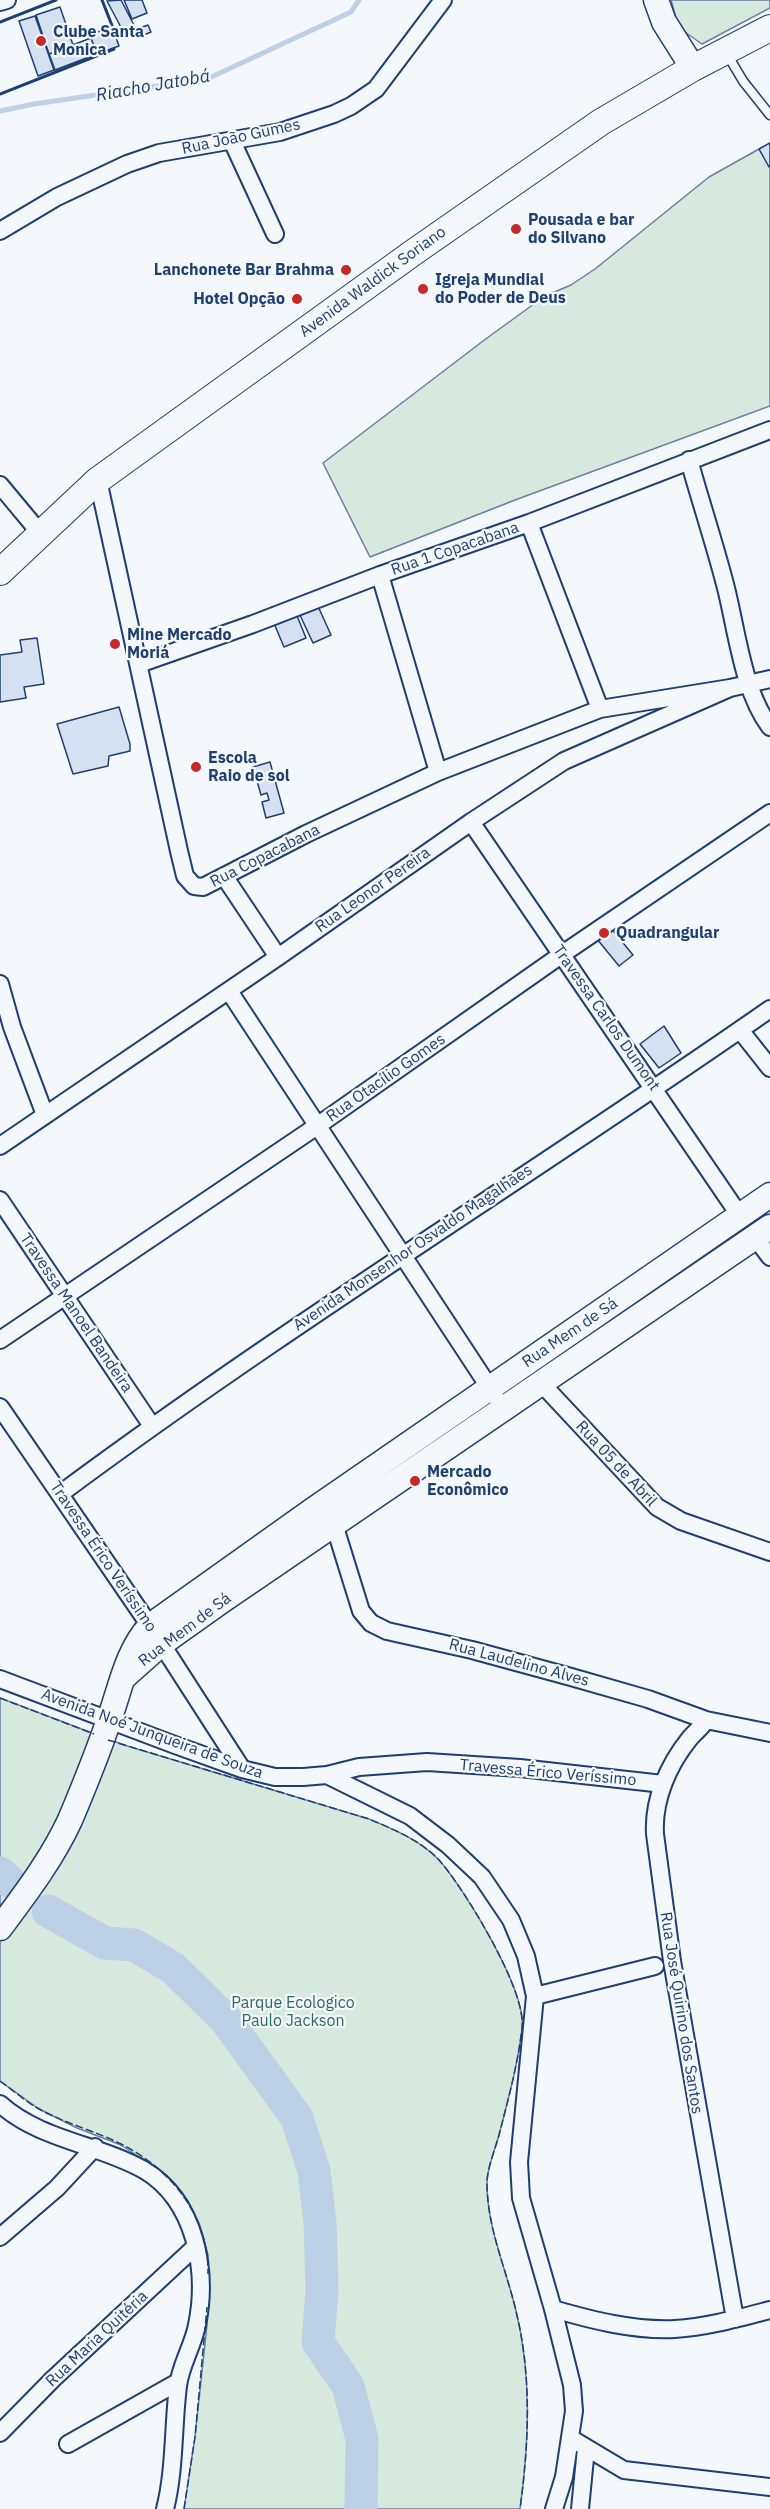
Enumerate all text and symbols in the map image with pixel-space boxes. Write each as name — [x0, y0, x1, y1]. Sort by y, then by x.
place label: Clube Santa Monica — [53, 22, 144, 60]
marker: Clube Santa Monica — [34, 34, 48, 48]
water label: Riacho Jatobá — [94, 65, 212, 107]
street label: Rua João Gumes — [180, 115, 302, 159]
place label: Pousada e bar do Silvano — [528, 210, 635, 248]
street label: Avenida Waldick Soriano — [296, 222, 450, 342]
marker: Pousada e bar do Silvano — [509, 222, 523, 236]
place label: Lanchonete Bar Brahma — [154, 260, 334, 280]
marker: Lanchonete Bar Brahma — [339, 263, 353, 277]
place label: Igreja Mundial do Poder de Deus — [435, 270, 566, 308]
marker: Igreja Mundial do Poder de Deus — [416, 282, 430, 296]
place label: Hotel Opção — [193, 289, 285, 309]
marker: Hotel Opção — [290, 292, 304, 306]
street label: Rua 1 Copacabana — [389, 518, 521, 580]
place label: Mine Mercado Moriá — [127, 625, 232, 663]
marker: Mine Mercado Moriá — [108, 637, 122, 651]
place label: Escola Raio de sol — [208, 748, 290, 786]
marker: Escola Raio de sol — [189, 760, 203, 774]
street label: Rua Copacabana — [207, 820, 323, 892]
street label: Rua Leonor Pereira — [312, 843, 434, 937]
place label: Quadrangular — [616, 923, 719, 943]
marker: Quadrangular — [597, 926, 611, 940]
street label: Travessa Carlos Dumont — [548, 941, 664, 1095]
street label: Rua Otacílio Gomes — [323, 1030, 449, 1126]
street label: Avenida Monsenhor Osvaldo Magalhães — [290, 1161, 536, 1335]
street label: Travessa Manoel Bandeira — [15, 1230, 137, 1396]
street label: Rua Mem de Sá — [519, 1294, 621, 1372]
street label: Rua 05 de Abril — [571, 1417, 661, 1511]
place label: Mercado Econômico — [427, 1462, 508, 1500]
marker: Mercado Econômico — [408, 1474, 422, 1488]
street label: Travessa Érico Veríssimo — [45, 1478, 161, 1636]
street label: Rua Mem de Sá — [135, 1589, 235, 1671]
street label: Rua Laudelino Alves — [447, 1635, 591, 1691]
street label: Avenida Noé Junqueira de Souza — [38, 1685, 266, 1783]
street label: Travessa Érico Veríssimo — [459, 1756, 637, 1790]
street label: Rua José Quirino dos Santos — [656, 1911, 706, 2115]
park label: Parque Ecologico Paulo Jackson — [231, 1993, 355, 2031]
street label: Rua Maria Quitéria — [42, 2287, 152, 2391]

